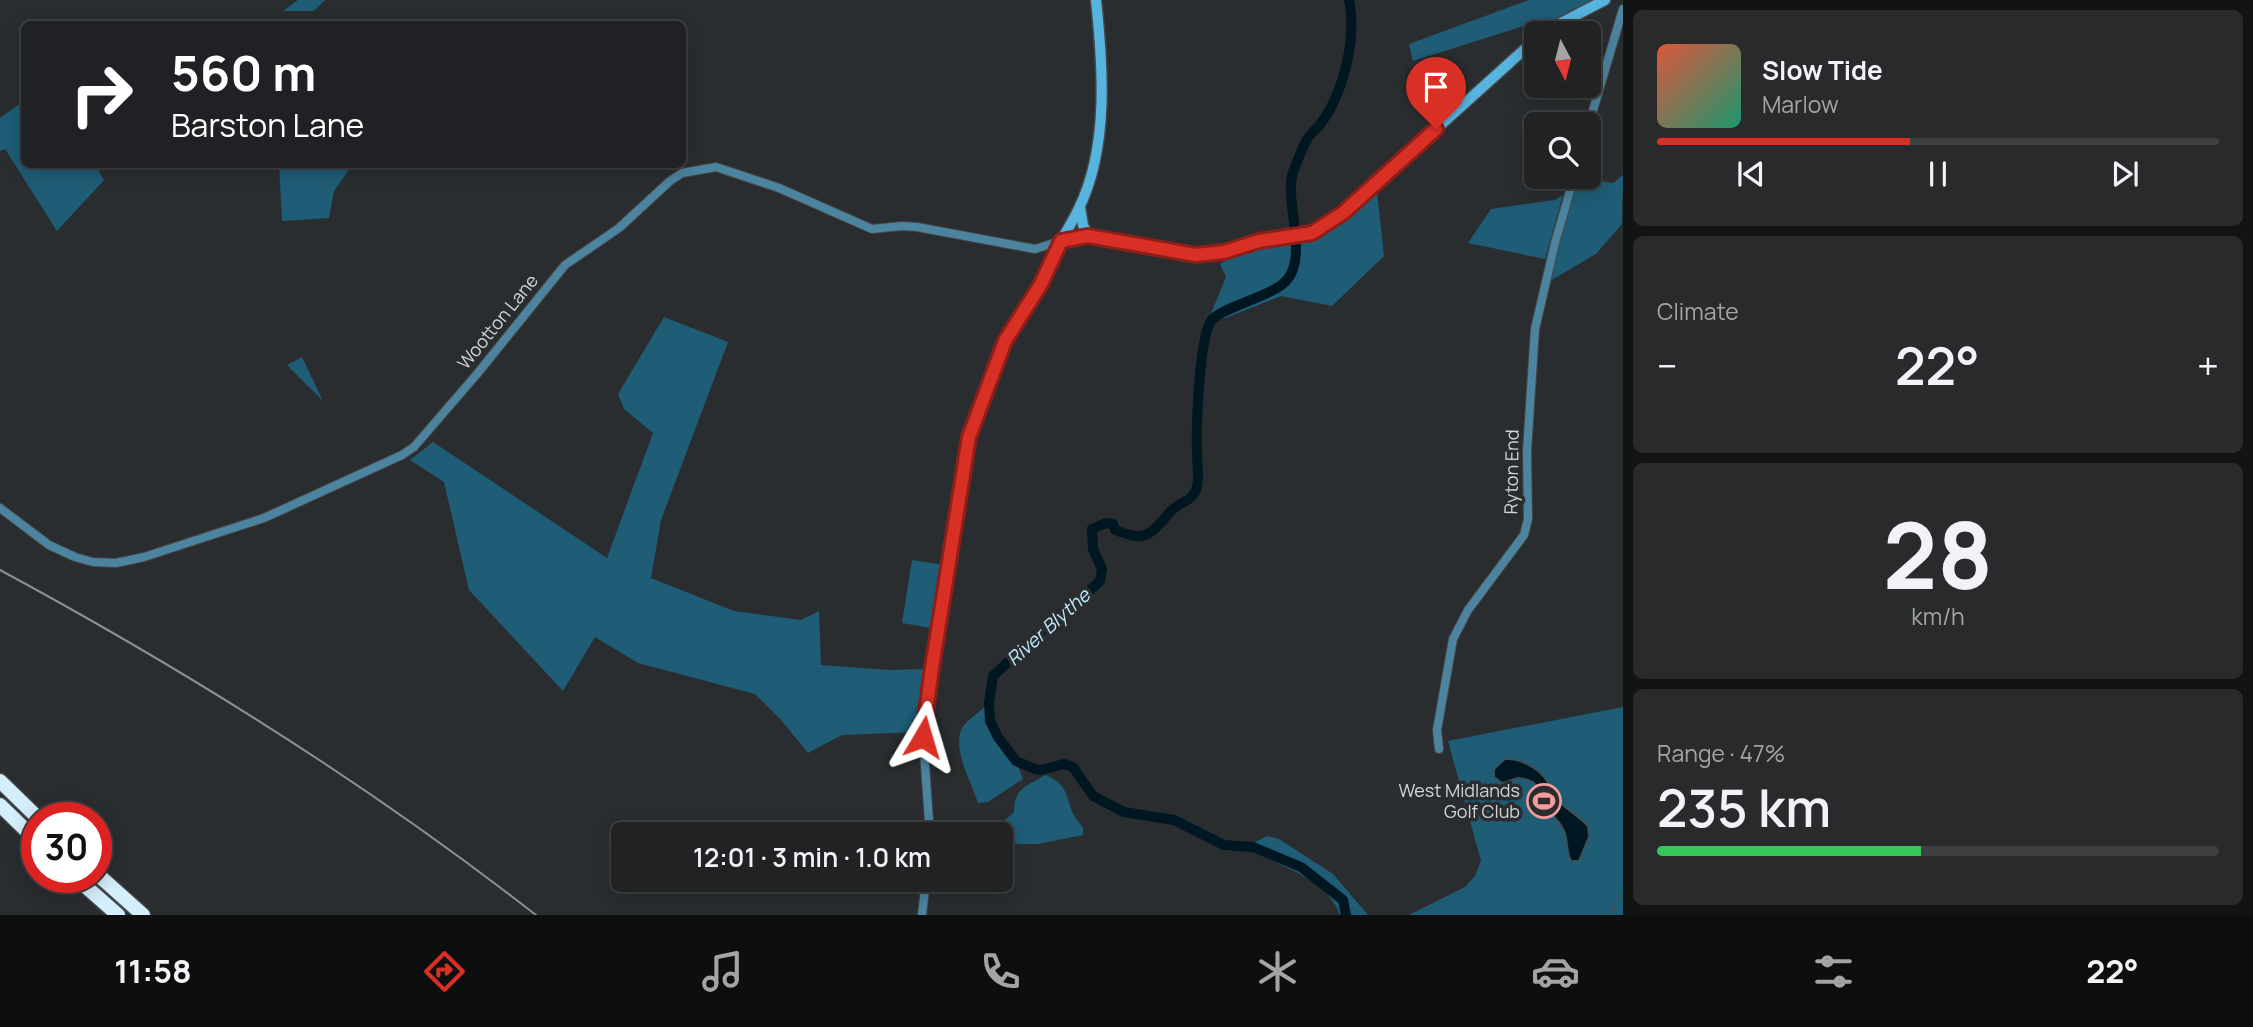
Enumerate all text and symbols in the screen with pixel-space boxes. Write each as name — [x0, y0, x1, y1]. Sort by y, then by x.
north arrow — [1524, 21, 1601, 98]
map controls — [1524, 21, 1601, 189]
text: 560 m — [171, 39, 316, 106]
icon: right — [56, 49, 147, 140]
text: Slow Tide — [1762, 52, 1883, 88]
pin — [1406, 57, 1466, 129]
icon: arrive — [1417, 68, 1455, 106]
text: Marlow — [1762, 88, 1839, 120]
text: Barston Lane — [171, 103, 364, 147]
button: search — [1524, 112, 1601, 189]
icon: previous — [1732, 155, 1770, 193]
icon: pause — [1919, 155, 1957, 193]
icon: next — [2106, 155, 2144, 193]
street label: Wootton Lane — [451, 269, 543, 374]
text: Climate — [1657, 295, 1739, 327]
text: 22° — [1895, 330, 1980, 401]
text: − — [1657, 339, 1678, 391]
text: + — [2197, 339, 2219, 391]
street label: Ryton End — [1498, 429, 1524, 515]
text: 28 — [1883, 492, 1993, 616]
water label: River Blythe — [1001, 581, 1097, 672]
text: km/h — [1911, 600, 1965, 632]
position arrow — [886, 700, 960, 774]
text: Range · 47% — [1657, 737, 1785, 769]
text: 235 km — [1657, 772, 1831, 843]
place label: West Midlands Golf Club — [1399, 778, 1520, 823]
sports icon: West Midlands Golf Club — [1525, 782, 1563, 820]
speed limit sign: 30 — [21, 802, 112, 893]
text: 12:01 · 3 min · 1.0 km — [693, 839, 931, 875]
icon: directions — [420, 947, 469, 996]
icon: music — [698, 947, 747, 996]
icon: phone — [976, 947, 1025, 996]
icon: climate — [1253, 947, 1302, 996]
icon: car — [1531, 947, 1580, 996]
icon: filters — [1809, 947, 1858, 996]
text: 11:58 — [114, 949, 192, 993]
text: 22° — [2086, 949, 2139, 993]

